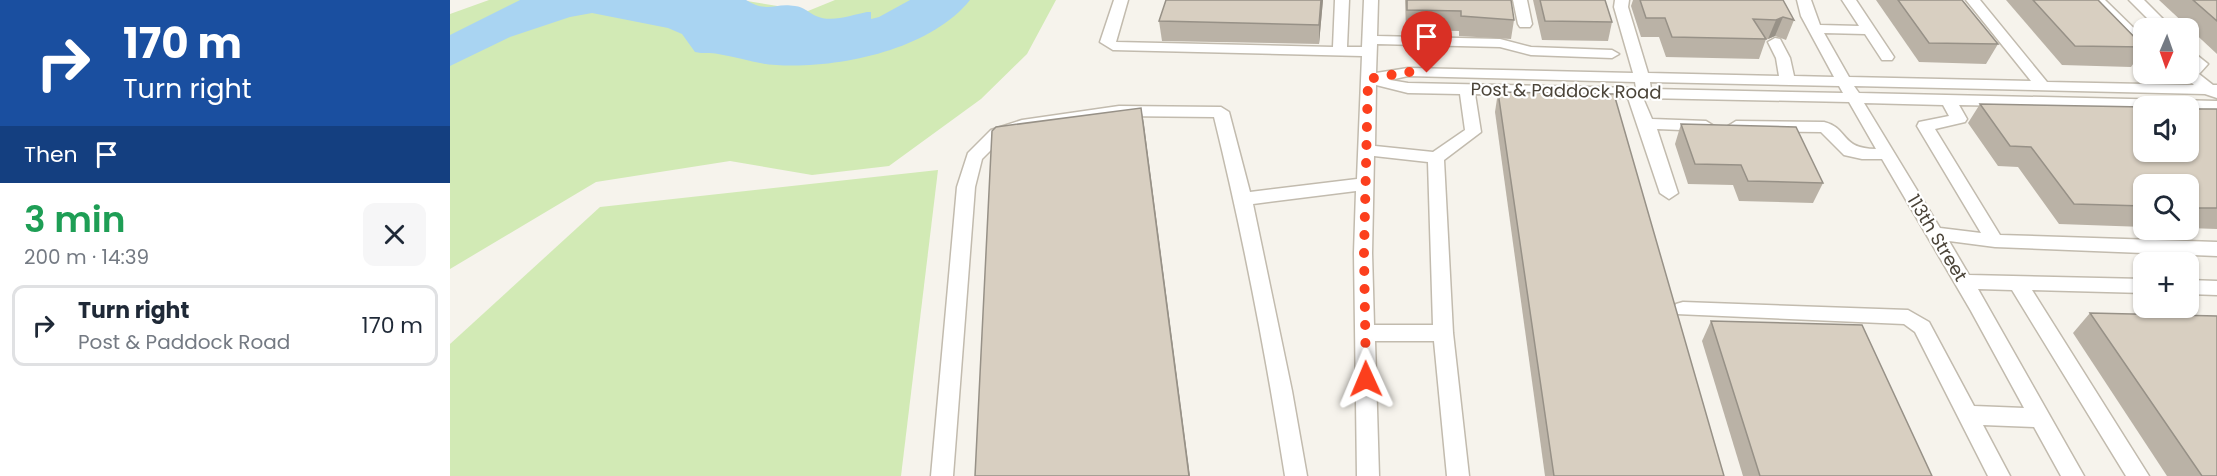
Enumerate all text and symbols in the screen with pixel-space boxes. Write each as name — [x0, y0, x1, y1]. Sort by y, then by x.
pin — [1401, 11, 1452, 73]
text: 170 m — [123, 14, 242, 73]
north arrow — [2133, 18, 2199, 84]
map controls — [2133, 18, 2199, 318]
icon: arrive — [1410, 20, 1443, 53]
icon: right — [24, 24, 102, 102]
text: Turn right — [123, 70, 252, 107]
street label: Post & Paddock Road — [1470, 76, 1662, 105]
button: sound — [2133, 96, 2199, 162]
icon: arrive — [90, 138, 123, 171]
text: Then — [24, 139, 78, 170]
button: search — [2133, 174, 2199, 240]
street label: 113th Street — [1902, 189, 1973, 286]
text: 3 min — [24, 194, 126, 245]
button: close — [363, 203, 426, 266]
text: 200 m · 14:39 — [24, 243, 149, 271]
button: + — [2133, 252, 2199, 318]
text: Turn right — [78, 295, 189, 326]
icon: right — [27, 309, 60, 342]
text: 170 m — [362, 310, 423, 341]
text: Post & Paddock Road — [78, 328, 290, 356]
position arrow — [1334, 347, 1398, 411]

